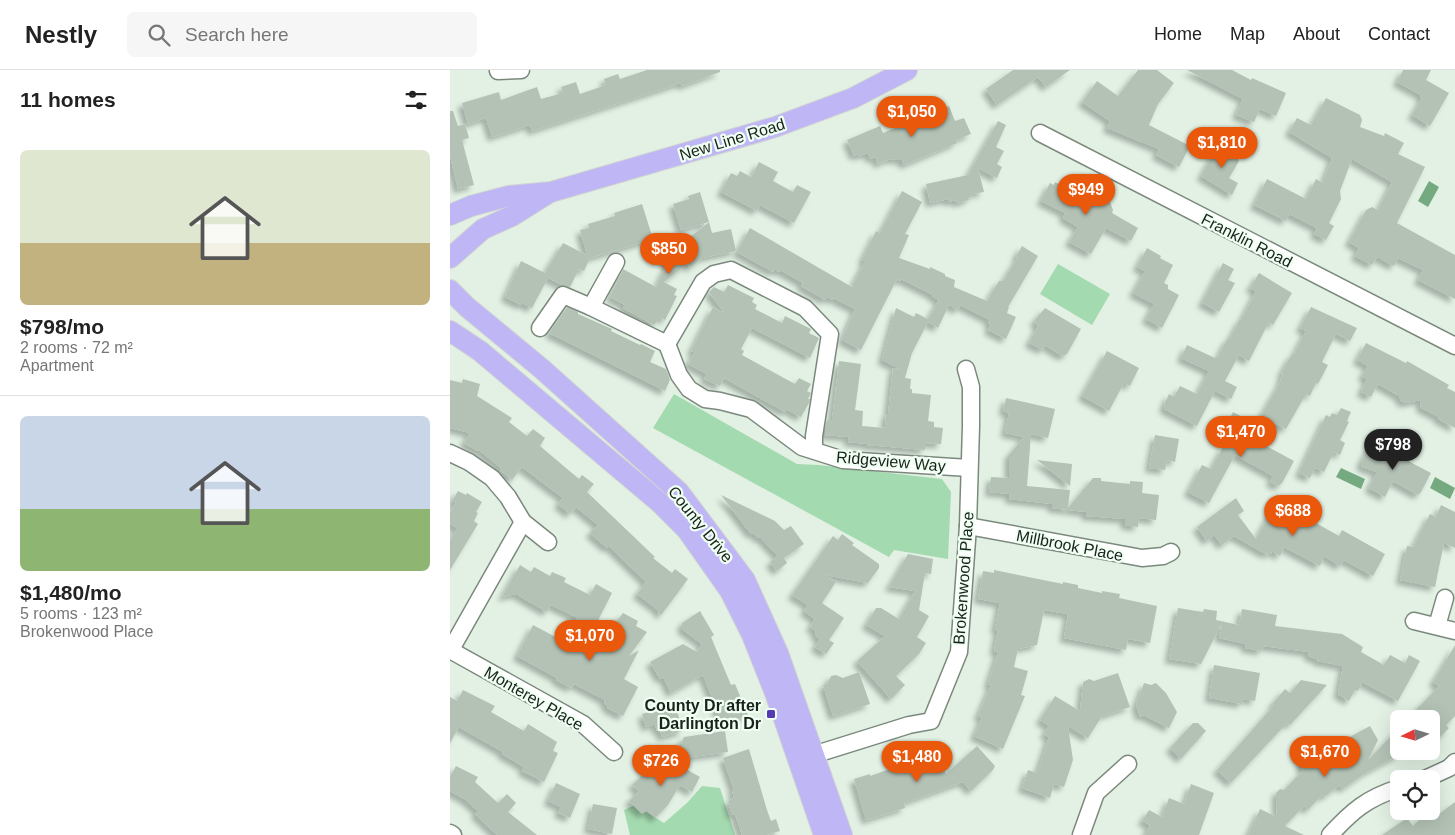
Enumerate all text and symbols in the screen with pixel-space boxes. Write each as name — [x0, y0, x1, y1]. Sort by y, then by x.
search box — [127, 12, 477, 57]
text: Nestly — [25, 21, 97, 48]
icon: search — [145, 21, 173, 49]
text: Search here — [185, 24, 289, 45]
text: Home — [1154, 24, 1202, 44]
text: Map — [1230, 24, 1265, 44]
text: About — [1293, 24, 1340, 44]
text: Contact — [1368, 24, 1430, 44]
icon: filters — [402, 86, 430, 114]
text: 11 homes — [20, 88, 116, 111]
pin: $1,050 — [871, 96, 953, 138]
text: $1,050 — [888, 103, 936, 120]
street label: New Line Road — [677, 115, 787, 164]
pin: $1,810 — [1181, 126, 1263, 169]
text: $1,810 — [1198, 134, 1246, 151]
pin: $949 — [1056, 174, 1116, 216]
text: $949 — [1068, 181, 1104, 198]
icon: home — [180, 183, 270, 273]
street label: Franklin Road — [1199, 210, 1295, 271]
pin: $850 — [639, 232, 699, 275]
text: $850 — [651, 240, 687, 257]
text: $798/mo — [20, 315, 104, 338]
text: 2 rooms · 72 m² — [20, 339, 133, 356]
text: Apartment — [20, 357, 94, 374]
pin: $1,470 — [1200, 416, 1282, 458]
text: $1,470 — [1217, 423, 1265, 440]
pin: $798 — [1363, 428, 1423, 471]
text: $798 — [1375, 436, 1411, 453]
icon: home — [180, 448, 270, 538]
street label: Ridgeview Way — [836, 448, 946, 475]
street label: County Drive — [665, 483, 736, 566]
pin: $688 — [1263, 494, 1323, 537]
text: $688 — [1275, 502, 1311, 519]
street label: Brokenwood Place — [950, 511, 977, 645]
street label: Millbrook Place — [1015, 527, 1125, 564]
text: $1,480/mo — [20, 581, 122, 604]
text: 5 rooms · 123 m² — [20, 605, 142, 622]
pin: $1,070 — [549, 620, 631, 662]
text: Brokenwood Place — [20, 623, 153, 640]
text: $1,070 — [566, 627, 614, 644]
street label: Monterey Place — [481, 663, 586, 734]
place label: County Dr after Darlington Dr — [645, 697, 761, 732]
marker: County Dr after Darlington Dr — [765, 708, 777, 720]
north arrow — [1390, 710, 1440, 760]
map controls — [1390, 710, 1440, 820]
pin: $1,670 — [1284, 736, 1366, 778]
pin: $1,480 — [876, 740, 958, 783]
text: $1,670 — [1301, 743, 1349, 760]
pin: $726 — [631, 744, 691, 787]
text: $1,480 — [893, 748, 941, 765]
text: $726 — [643, 752, 679, 769]
button: locate — [1390, 770, 1440, 820]

